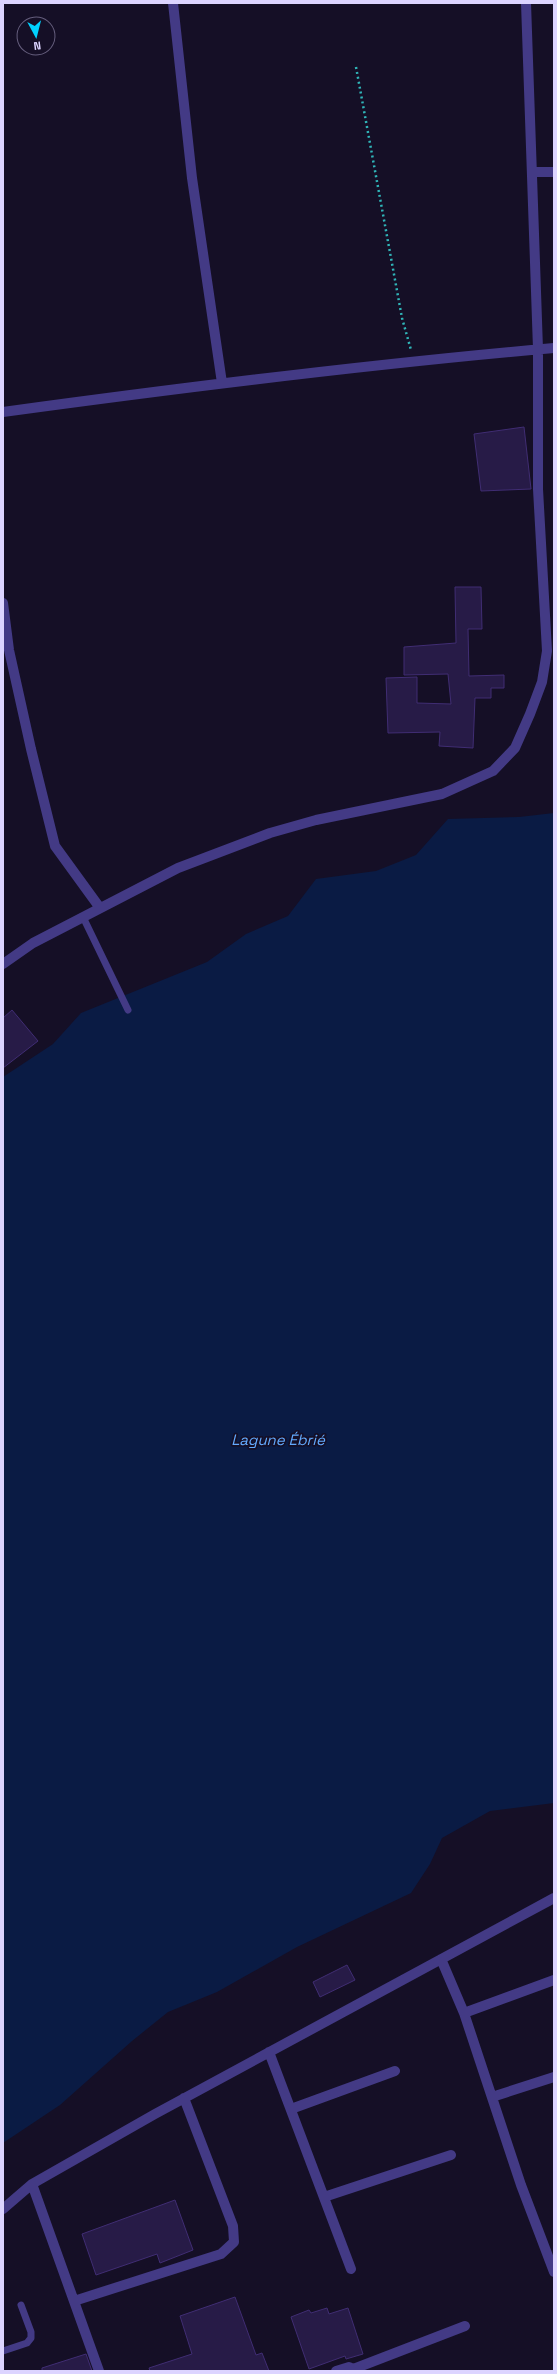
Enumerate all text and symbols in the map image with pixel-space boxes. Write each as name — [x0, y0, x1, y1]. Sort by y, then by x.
north arrow — [16, 16, 56, 56]
text: N — [33, 39, 42, 53]
water label: Lagune Ébrié — [231, 1430, 326, 1449]

